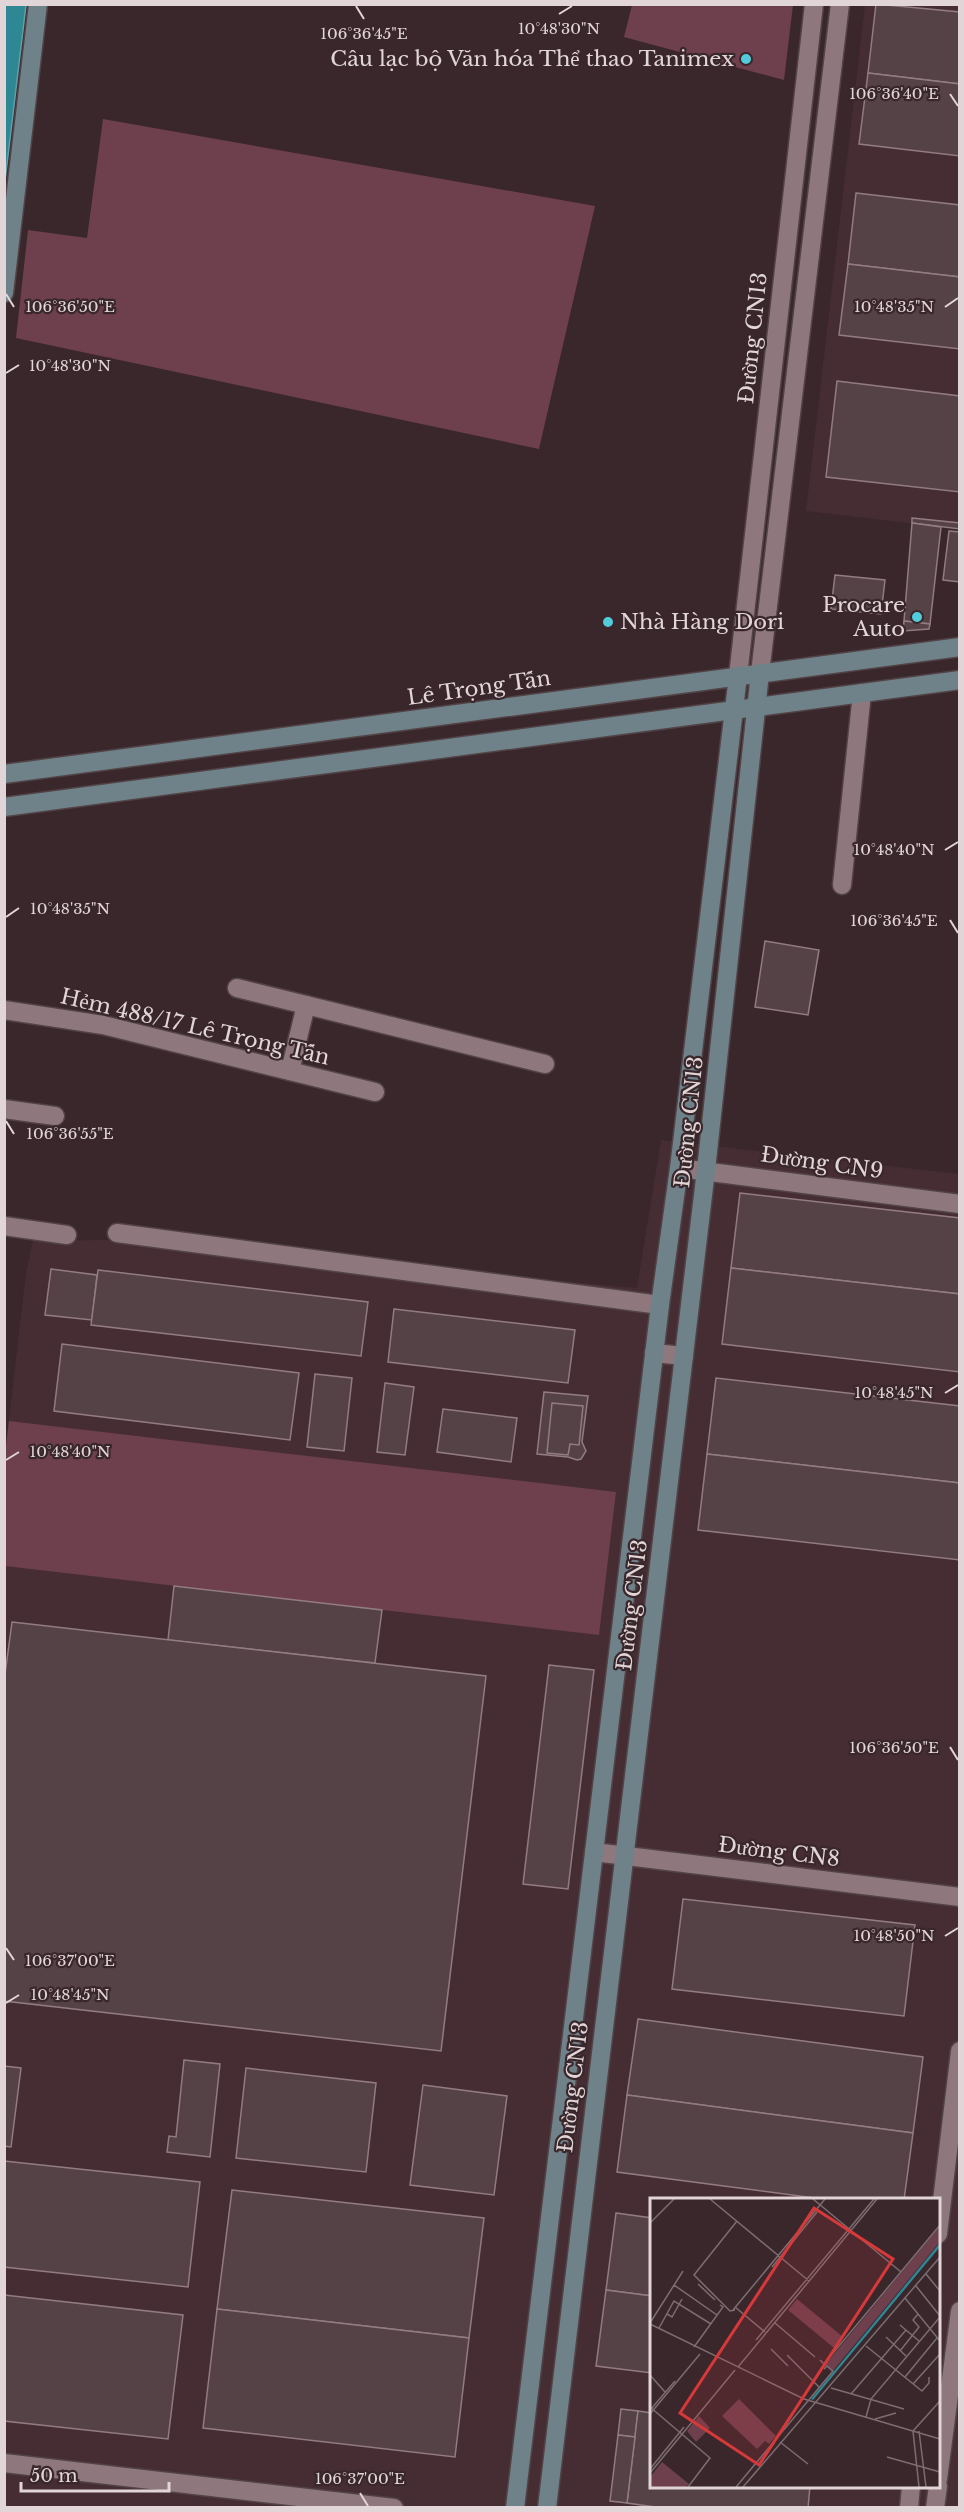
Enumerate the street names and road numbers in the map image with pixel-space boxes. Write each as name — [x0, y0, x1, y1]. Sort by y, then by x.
street label: Đường CN13 — [733, 271, 773, 405]
street label: Lê Trọng Tấn — [405, 665, 553, 711]
street label: Hẻm 488/17 Lê Trọng Tấn — [58, 983, 332, 1071]
street label: Đường CN13 — [669, 1055, 709, 1189]
street label: Đường CN9 — [759, 1142, 885, 1184]
street label: Đường CN13 — [611, 1538, 653, 1672]
street label: Đường CN8 — [717, 1832, 841, 1872]
street label: Đường CN13 — [552, 2020, 594, 2154]

